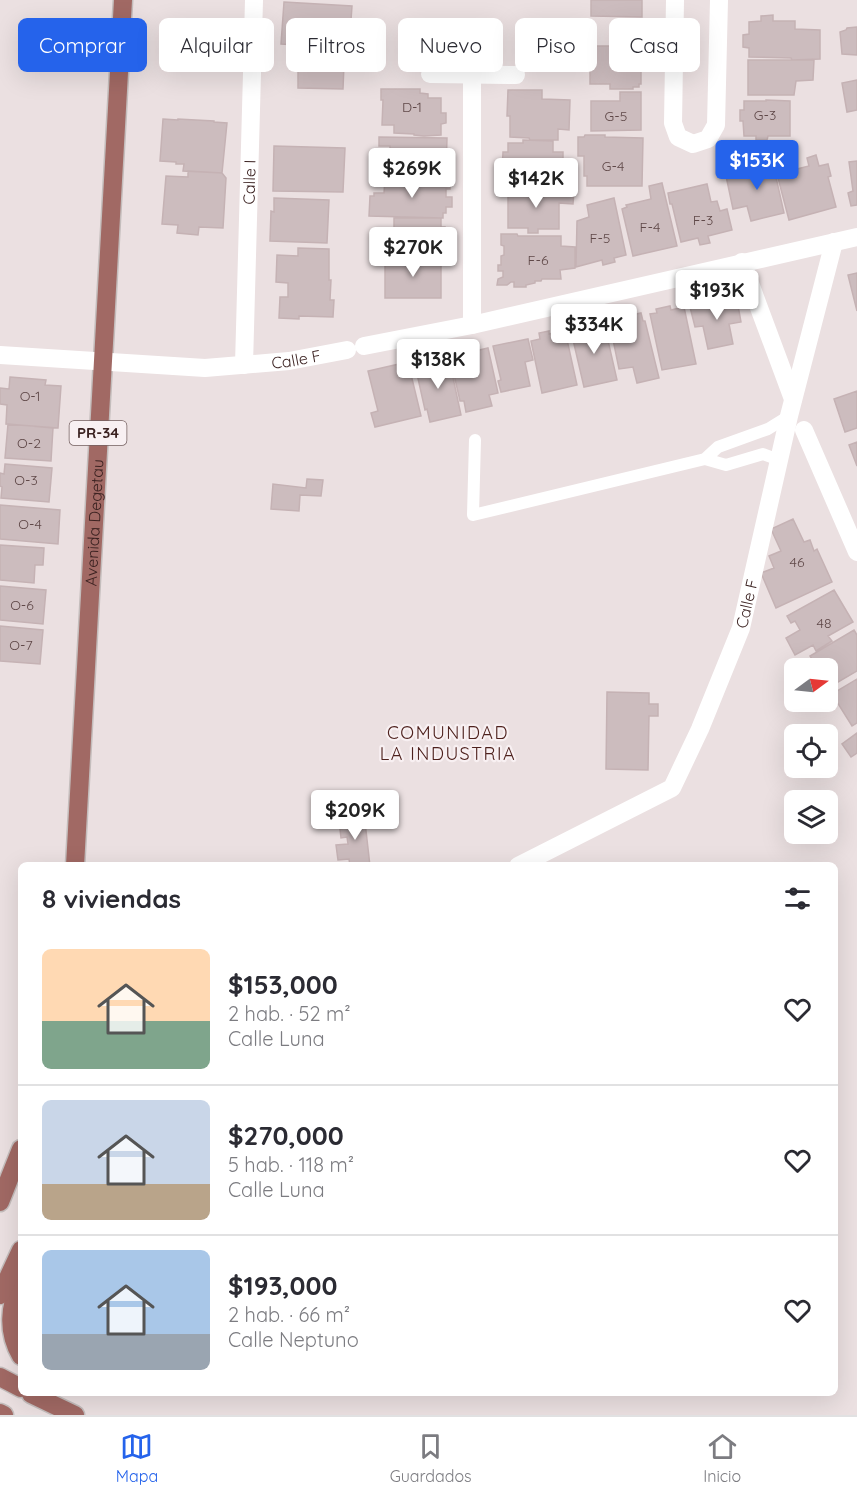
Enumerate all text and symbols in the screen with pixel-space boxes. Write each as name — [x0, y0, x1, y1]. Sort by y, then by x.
chip: Comprar — [18, 18, 147, 72]
chip: Alquilar — [159, 18, 274, 72]
chip: Filtros — [286, 18, 386, 72]
chip: Nuevo — [398, 18, 503, 72]
chip: Piso — [515, 18, 597, 72]
chip: Casa — [609, 18, 700, 72]
house number: D-1 — [402, 98, 422, 116]
house number: G-3 — [754, 106, 776, 124]
house number: G-5 — [605, 107, 627, 125]
pin: $153K — [715, 140, 799, 191]
text: $153K — [729, 147, 785, 172]
pin: $269K — [370, 148, 454, 199]
text: $269K — [383, 155, 441, 180]
house number: G-4 — [602, 157, 624, 175]
pin: $142K — [494, 158, 578, 209]
street label: Calle I — [238, 159, 260, 205]
text: $142K — [508, 165, 564, 190]
house number: F-3 — [693, 211, 713, 229]
house number: F-4 — [640, 218, 660, 236]
pin: $270K — [371, 227, 455, 278]
house number: F-5 — [589, 229, 611, 247]
text: $270K — [383, 234, 443, 259]
house number: F-6 — [528, 251, 549, 269]
pin: $193K — [675, 270, 759, 321]
text: $193K — [690, 277, 744, 302]
pin: $334K — [552, 304, 636, 355]
text: $334K — [565, 311, 623, 336]
pin: $138K — [396, 339, 480, 390]
street label: Calle F — [271, 345, 323, 372]
text: $138K — [411, 346, 465, 371]
house number: O-1 — [20, 387, 40, 405]
road number: PR-34 — [70, 421, 126, 445]
house number: O-2 — [17, 434, 41, 452]
street label: Avenida Degetau — [81, 458, 108, 587]
house number: O-3 — [14, 471, 38, 489]
house number: O-4 — [18, 515, 42, 533]
house number: 46 — [790, 553, 805, 571]
street label: Calle F — [731, 577, 762, 630]
house number: O-6 — [10, 596, 34, 614]
house number: 48 — [817, 614, 831, 632]
house number: O-7 — [9, 636, 33, 654]
north arrow — [784, 658, 838, 712]
map controls — [784, 658, 838, 844]
district label: COMUNIDAD LA INDUSTRIA — [380, 721, 516, 765]
button: locate — [784, 724, 838, 778]
pin: $209K — [313, 790, 397, 841]
button: layers — [784, 790, 838, 844]
text: $209K — [325, 797, 385, 822]
text: 8 viviendas — [42, 882, 181, 915]
icon: filters — [781, 882, 814, 915]
text: $153,000 — [228, 968, 338, 1001]
icon: home — [90, 973, 162, 1045]
icon: heart — [781, 993, 814, 1026]
text: 2 hab. · 52 m² — [228, 1001, 351, 1026]
text: Calle Luna — [228, 1026, 325, 1051]
text: $270,000 — [228, 1119, 344, 1152]
icon: home — [90, 1124, 162, 1196]
icon: heart — [781, 1144, 814, 1177]
text: 5 hab. · 118 m² — [228, 1152, 354, 1177]
text: Calle Luna — [228, 1177, 325, 1202]
text: $193,000 — [228, 1269, 337, 1302]
icon: home — [90, 1274, 162, 1346]
icon: heart — [781, 1294, 814, 1327]
text: 2 hab. · 66 m² — [228, 1302, 350, 1327]
text: Calle Neptuno — [228, 1327, 359, 1352]
tab: Mapa — [116, 1430, 158, 1486]
tab: Guardados — [390, 1430, 472, 1486]
tab: Inicio — [703, 1430, 741, 1486]

